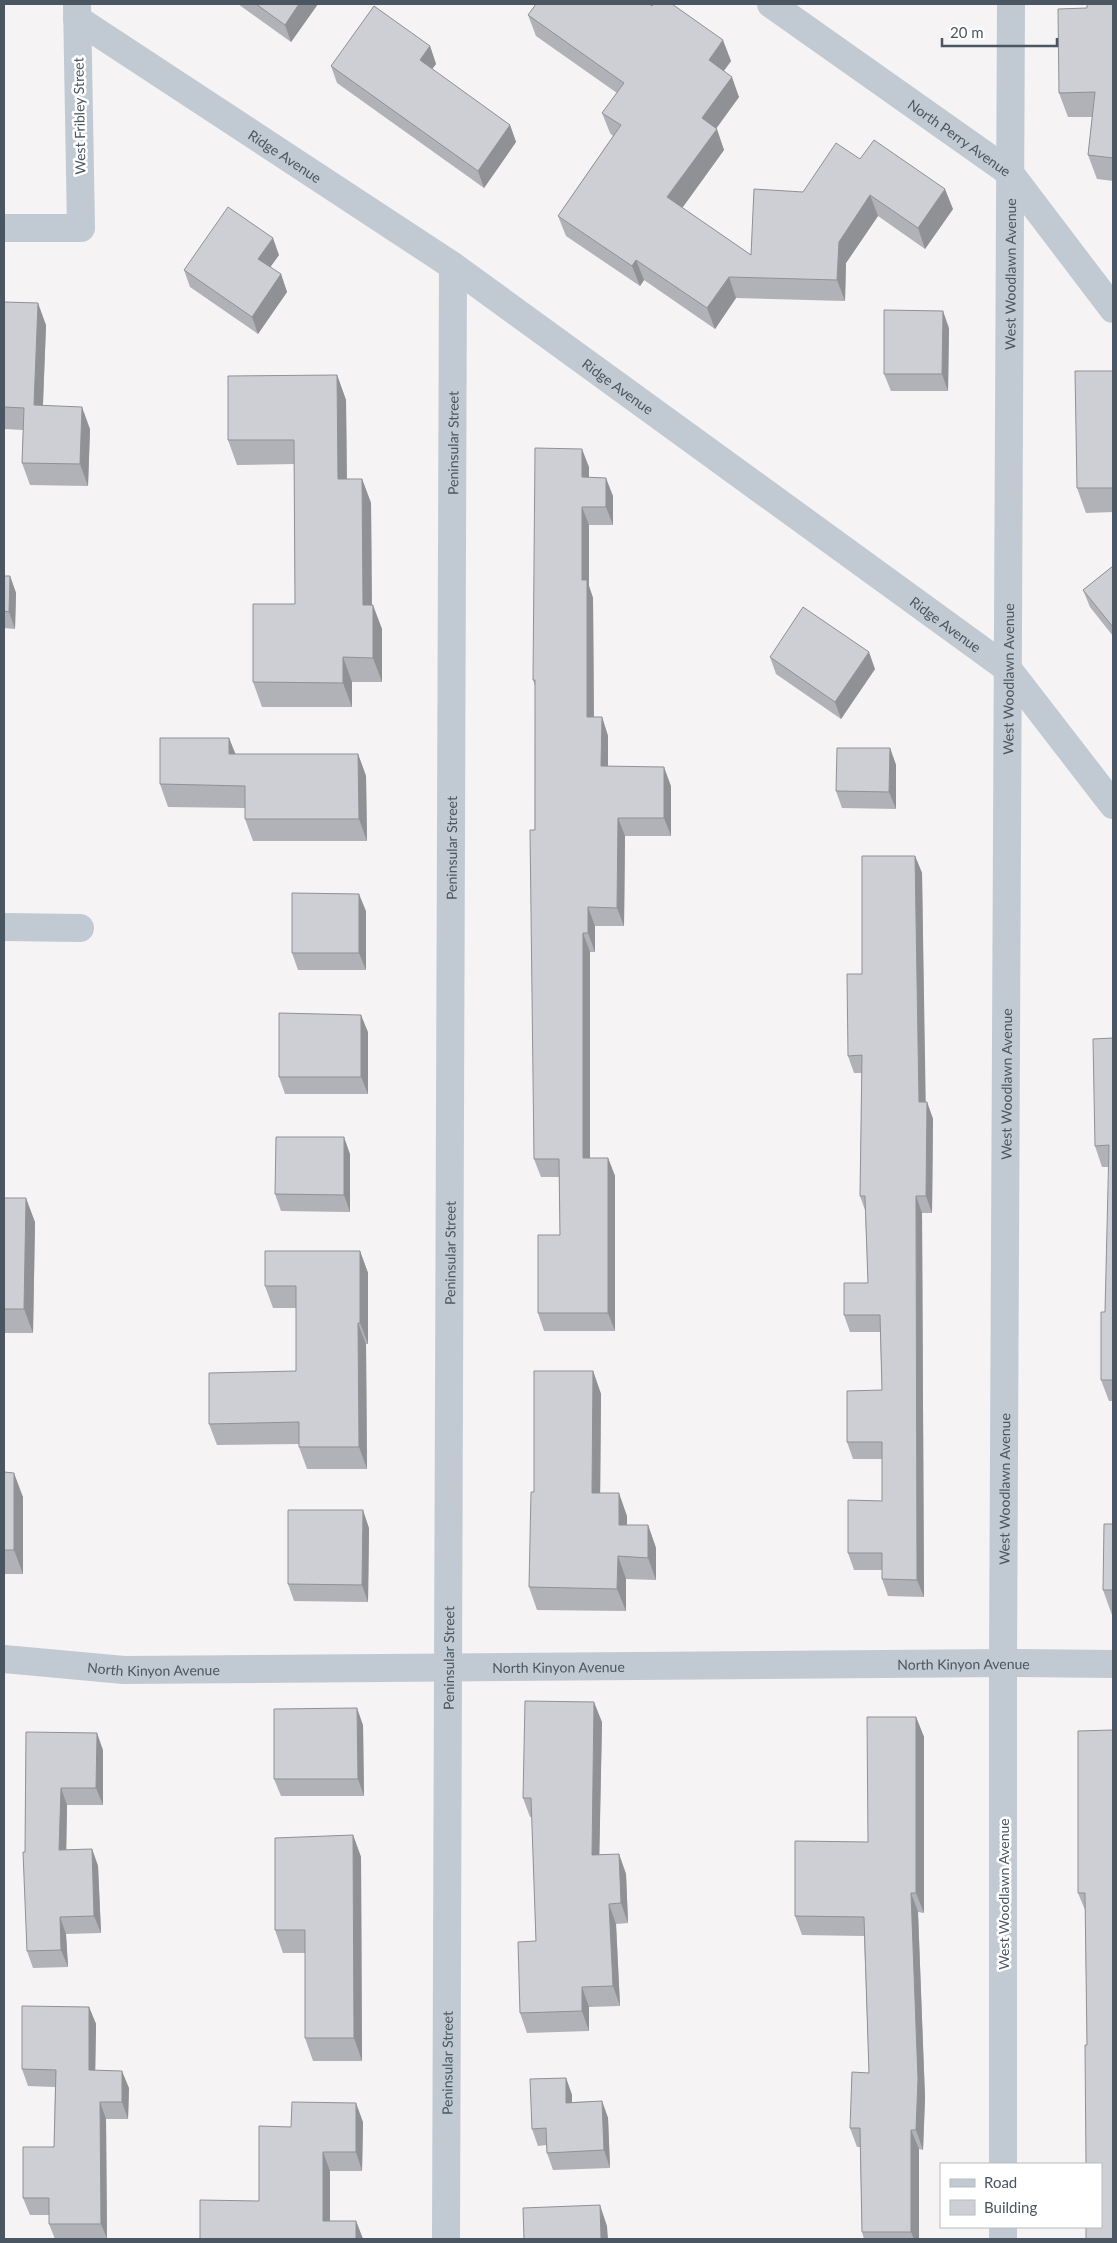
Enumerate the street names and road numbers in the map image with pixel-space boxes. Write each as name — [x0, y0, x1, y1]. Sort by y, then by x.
street label: West Fribley Street — [69, 57, 89, 175]
street label: North Perry Avenue — [905, 95, 1014, 179]
street label: Ridge Avenue — [245, 126, 325, 186]
street label: West Woodlawn Avenue — [1001, 198, 1019, 350]
street label: Ridge Avenue — [579, 354, 657, 417]
street label: Peninsular Street — [444, 391, 461, 495]
street label: Ridge Avenue — [907, 592, 985, 655]
street label: West Woodlawn Avenue — [999, 603, 1017, 755]
street label: Peninsular Street — [442, 796, 460, 900]
street label: West Woodlawn Avenue — [997, 1008, 1015, 1160]
street label: Peninsular Street — [441, 1201, 458, 1305]
street label: West Woodlawn Avenue — [995, 1413, 1013, 1565]
street label: Peninsular Street — [439, 1606, 457, 1710]
street label: North Kinyon Avenue — [897, 1654, 1030, 1672]
street label: North Kinyon Avenue — [87, 1658, 220, 1679]
street label: North Kinyon Avenue — [492, 1658, 625, 1676]
street label: West Woodlawn Avenue — [995, 1818, 1012, 1970]
street label: Peninsular Street — [438, 2011, 455, 2115]

